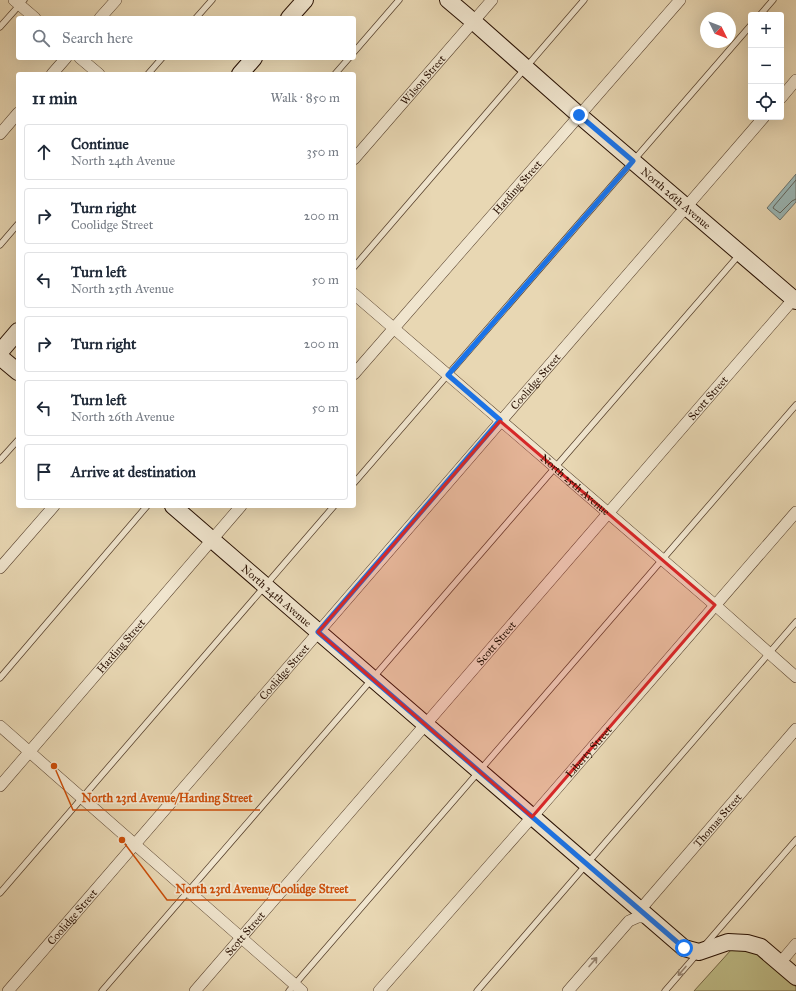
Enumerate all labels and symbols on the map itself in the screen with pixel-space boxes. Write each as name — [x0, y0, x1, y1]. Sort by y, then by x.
north arrow — [700, 12, 736, 48]
street label: Wilson Street — [398, 52, 448, 108]
route end — [570, 106, 588, 124]
street label: Harding Street — [490, 158, 545, 217]
street label: North 26th Avenue — [638, 165, 713, 232]
street label: Coolidge Street — [508, 351, 563, 412]
street label: Scott Street — [686, 373, 731, 423]
street label: North 25th Avenue — [538, 452, 612, 519]
street label: North 24th Avenue — [239, 562, 314, 630]
street label: Harding Street — [94, 616, 148, 676]
street label: Scott Street — [474, 619, 519, 668]
street label: Coolidge Street — [257, 641, 312, 703]
street label: Liberty Street — [563, 724, 615, 781]
callout: North 23rd Avenue/Harding Street — [73, 786, 260, 810]
text: North 23rd Avenue/Harding Street — [82, 791, 253, 806]
street label: Thomas Street — [691, 791, 745, 850]
callout: North 23rd Avenue/Coolidge Street — [167, 876, 356, 900]
text: North 23rd Avenue/Coolidge Street — [175, 882, 349, 897]
street label: Coolidge Street — [45, 887, 100, 948]
street label: Scott Street — [222, 909, 268, 959]
route start — [675, 939, 693, 957]
one-way arrow — [589, 956, 598, 967]
one-way arrow — [678, 966, 687, 976]

